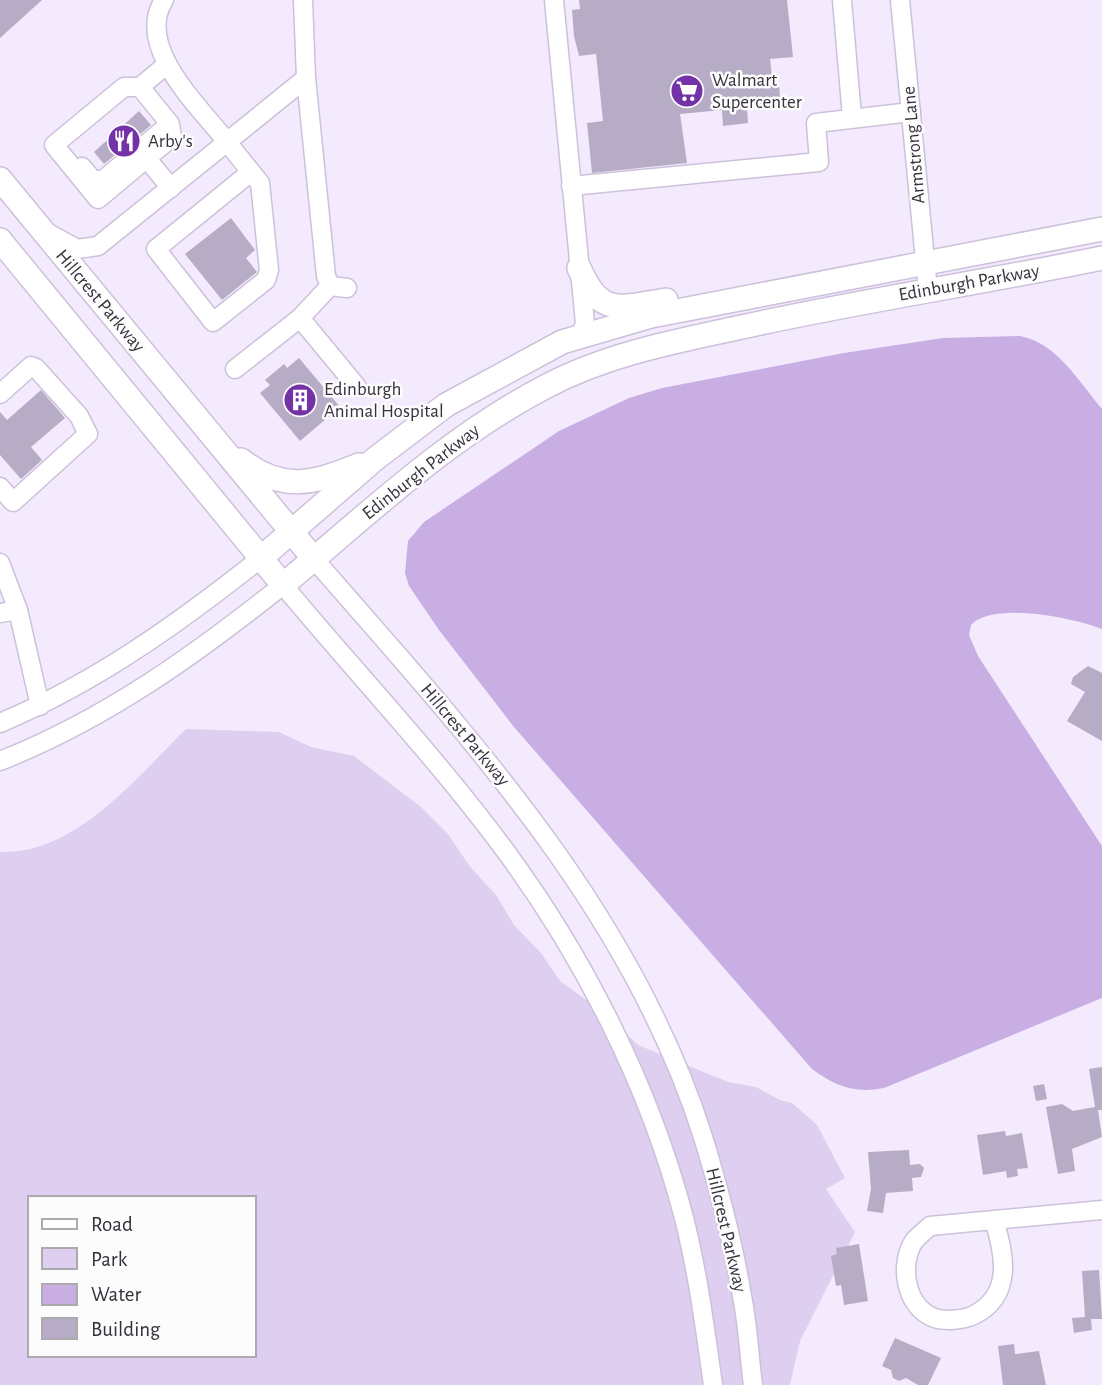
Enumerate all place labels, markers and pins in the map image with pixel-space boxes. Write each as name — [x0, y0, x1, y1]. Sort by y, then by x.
place label: Walmart Supercenter — [712, 71, 802, 112]
supermarket icon: Walmart Supercenter — [668, 72, 706, 110]
restaurant icon: Arby's — [105, 122, 143, 160]
place label: Arby's — [148, 132, 193, 151]
place label: Edinburgh Animal Hospital — [324, 380, 444, 421]
building icon: Edinburgh Animal Hospital — [281, 381, 319, 419]

